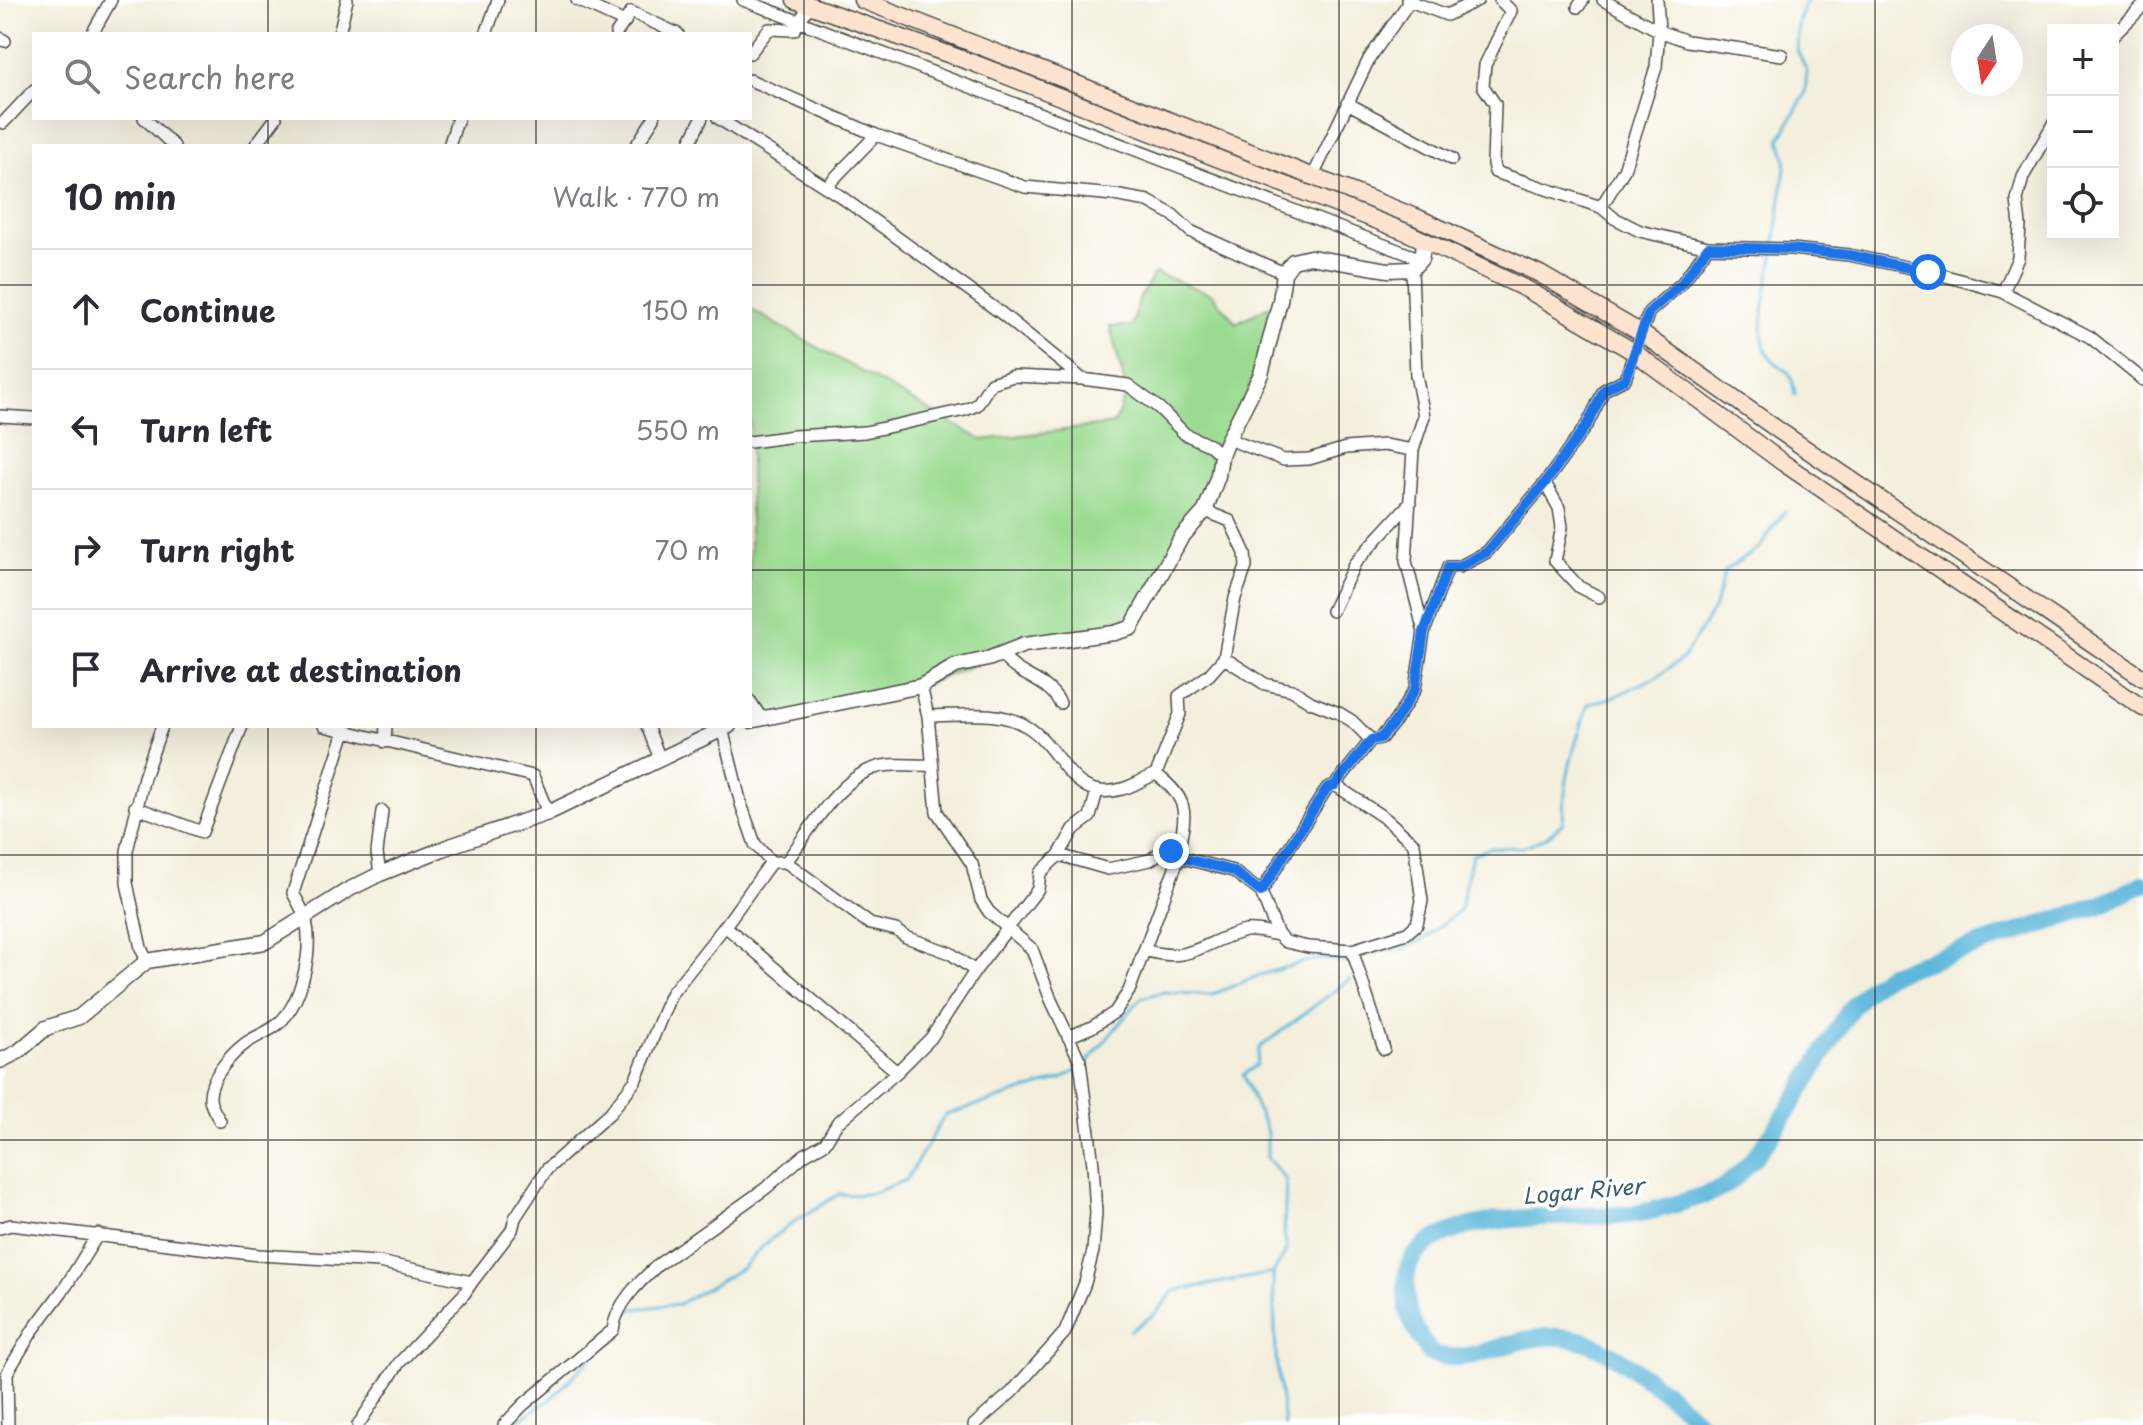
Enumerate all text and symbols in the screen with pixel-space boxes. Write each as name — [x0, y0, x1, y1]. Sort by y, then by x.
north arrow — [1951, 24, 2023, 96]
map controls — [2047, 24, 2119, 240]
button: + — [2047, 24, 2119, 96]
search box — [32, 32, 752, 120]
icon: search — [60, 54, 104, 98]
text: Search here — [124, 54, 296, 99]
button: − — [2047, 96, 2119, 168]
button: locate — [2047, 168, 2119, 240]
text: 10 min — [64, 170, 177, 222]
text: Walk · 770 m — [553, 177, 720, 216]
route start — [1910, 254, 1946, 290]
icon: ahead — [64, 287, 108, 331]
text: Continue — [140, 287, 275, 332]
text: 150 m — [642, 290, 720, 329]
icon: left — [64, 407, 108, 451]
text: Turn left — [140, 407, 272, 452]
text: 550 m — [636, 410, 720, 449]
icon: right — [64, 527, 108, 571]
text: Turn right — [140, 527, 295, 572]
text: 70 m — [655, 530, 720, 569]
icon: arrive — [64, 647, 108, 691]
text: Arrive at destination — [140, 647, 462, 692]
route end — [1153, 833, 1189, 869]
water label: Logar River — [1521, 1167, 1648, 1211]

